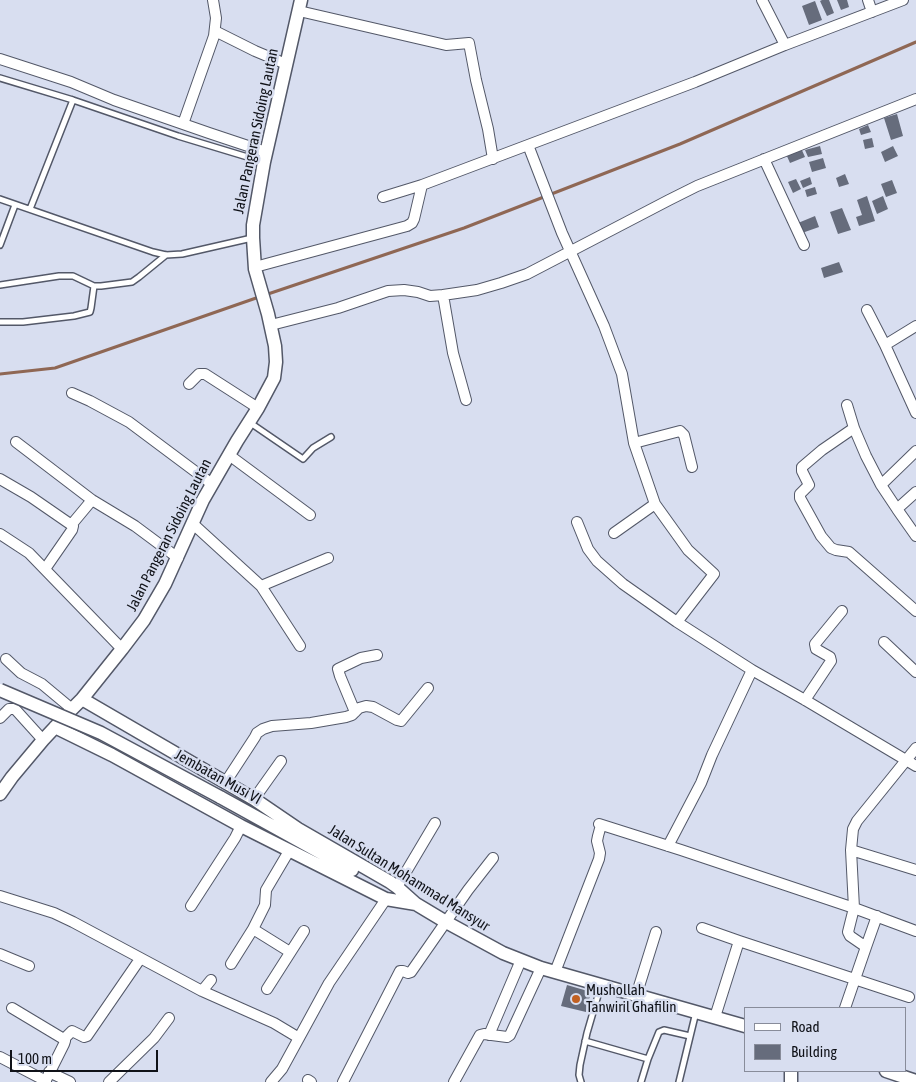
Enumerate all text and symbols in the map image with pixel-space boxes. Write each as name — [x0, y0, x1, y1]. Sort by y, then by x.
street label: Jalan Pangeran Sidoing Lautan — [230, 47, 282, 215]
street label: Jalan Pangeran Sidoing Lautan — [123, 456, 215, 614]
street label: Jembatan Musi VI — [171, 746, 265, 808]
street label: Jalan Sultan Mohammad Mansyur — [325, 821, 493, 935]
place label: Mushollah Tanwiril Ghafilin — [586, 981, 677, 1016]
marker: Mushollah Tanwiril Ghafilin — [570, 993, 582, 1005]
legend — [744, 1007, 906, 1072]
text: Road — [791, 1018, 820, 1035]
scale bar — [12, 1040, 160, 1072]
text: Building — [791, 1043, 837, 1060]
text: 100 m — [18, 1050, 52, 1067]

